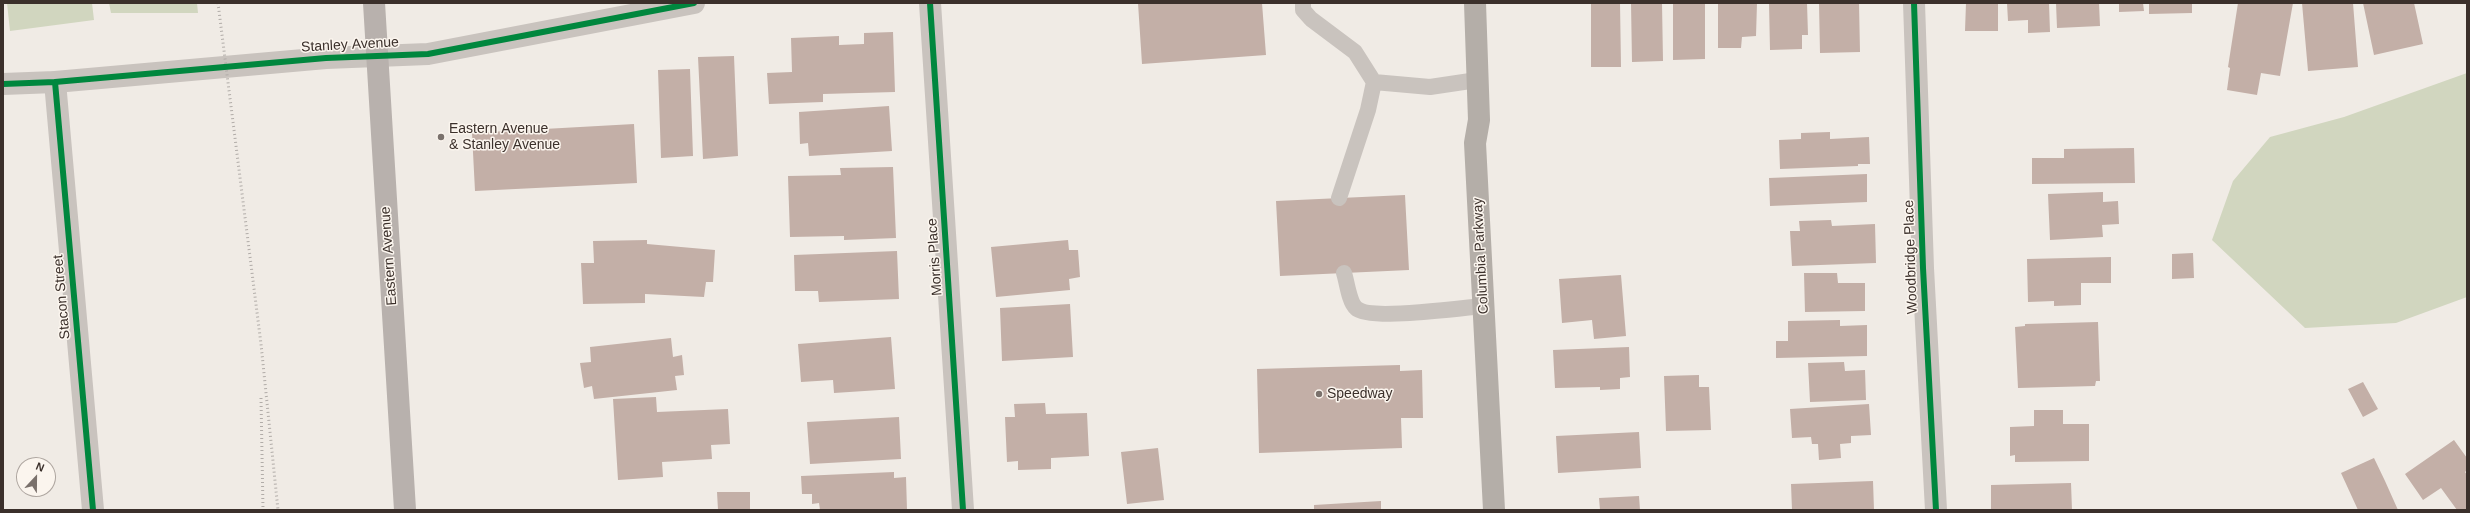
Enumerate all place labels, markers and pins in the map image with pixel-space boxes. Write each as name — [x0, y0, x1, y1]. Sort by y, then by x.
place label: Eastern Avenue & Stanley Avenue — [449, 121, 560, 154]
marker: Eastern Avenue & Stanley Avenue — [436, 132, 446, 142]
place label: Speedway — [1327, 386, 1392, 402]
marker: Speedway — [1314, 389, 1324, 399]

